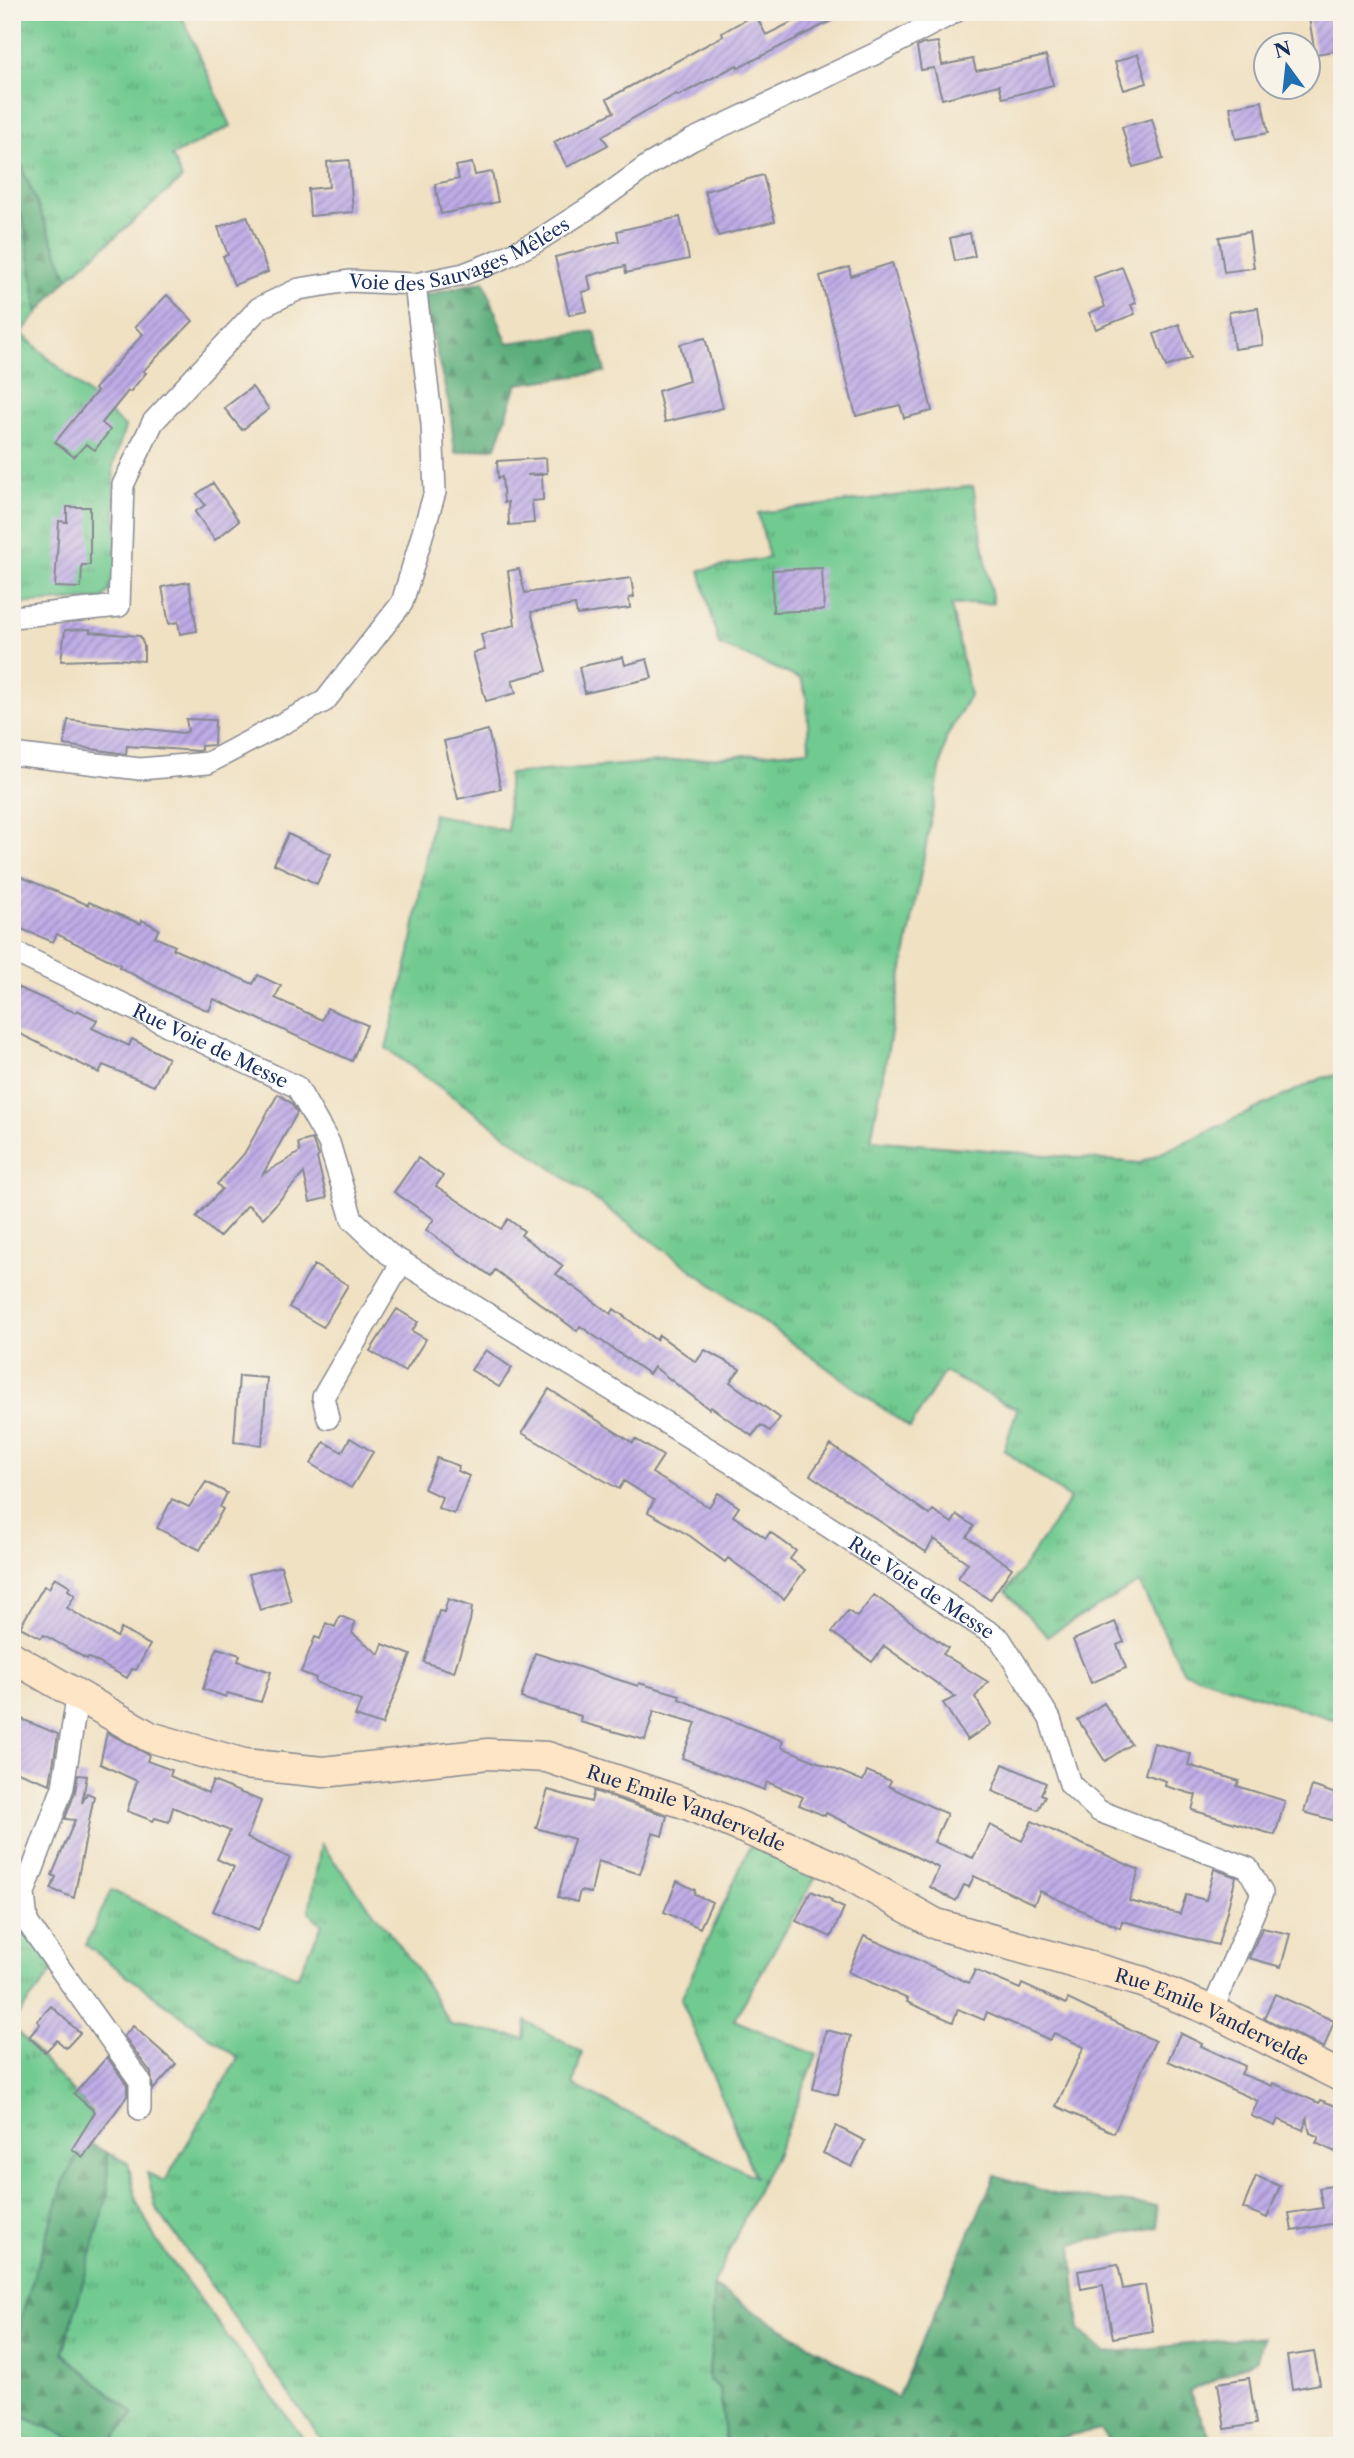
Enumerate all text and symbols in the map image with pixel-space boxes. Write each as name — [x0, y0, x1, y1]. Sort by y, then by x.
north arrow — [1252, 32, 1322, 102]
text: N — [1272, 37, 1294, 63]
street label: Voie des Sauvages Mêlées — [348, 212, 573, 296]
street label: Rue Voie de Messe — [129, 999, 292, 1093]
street label: Rue Voie de Messe — [844, 1531, 999, 1644]
street label: Rue Emile Vandervelde — [584, 1760, 789, 1856]
street label: Rue Emile Vandervelde — [1112, 1963, 1313, 2070]

